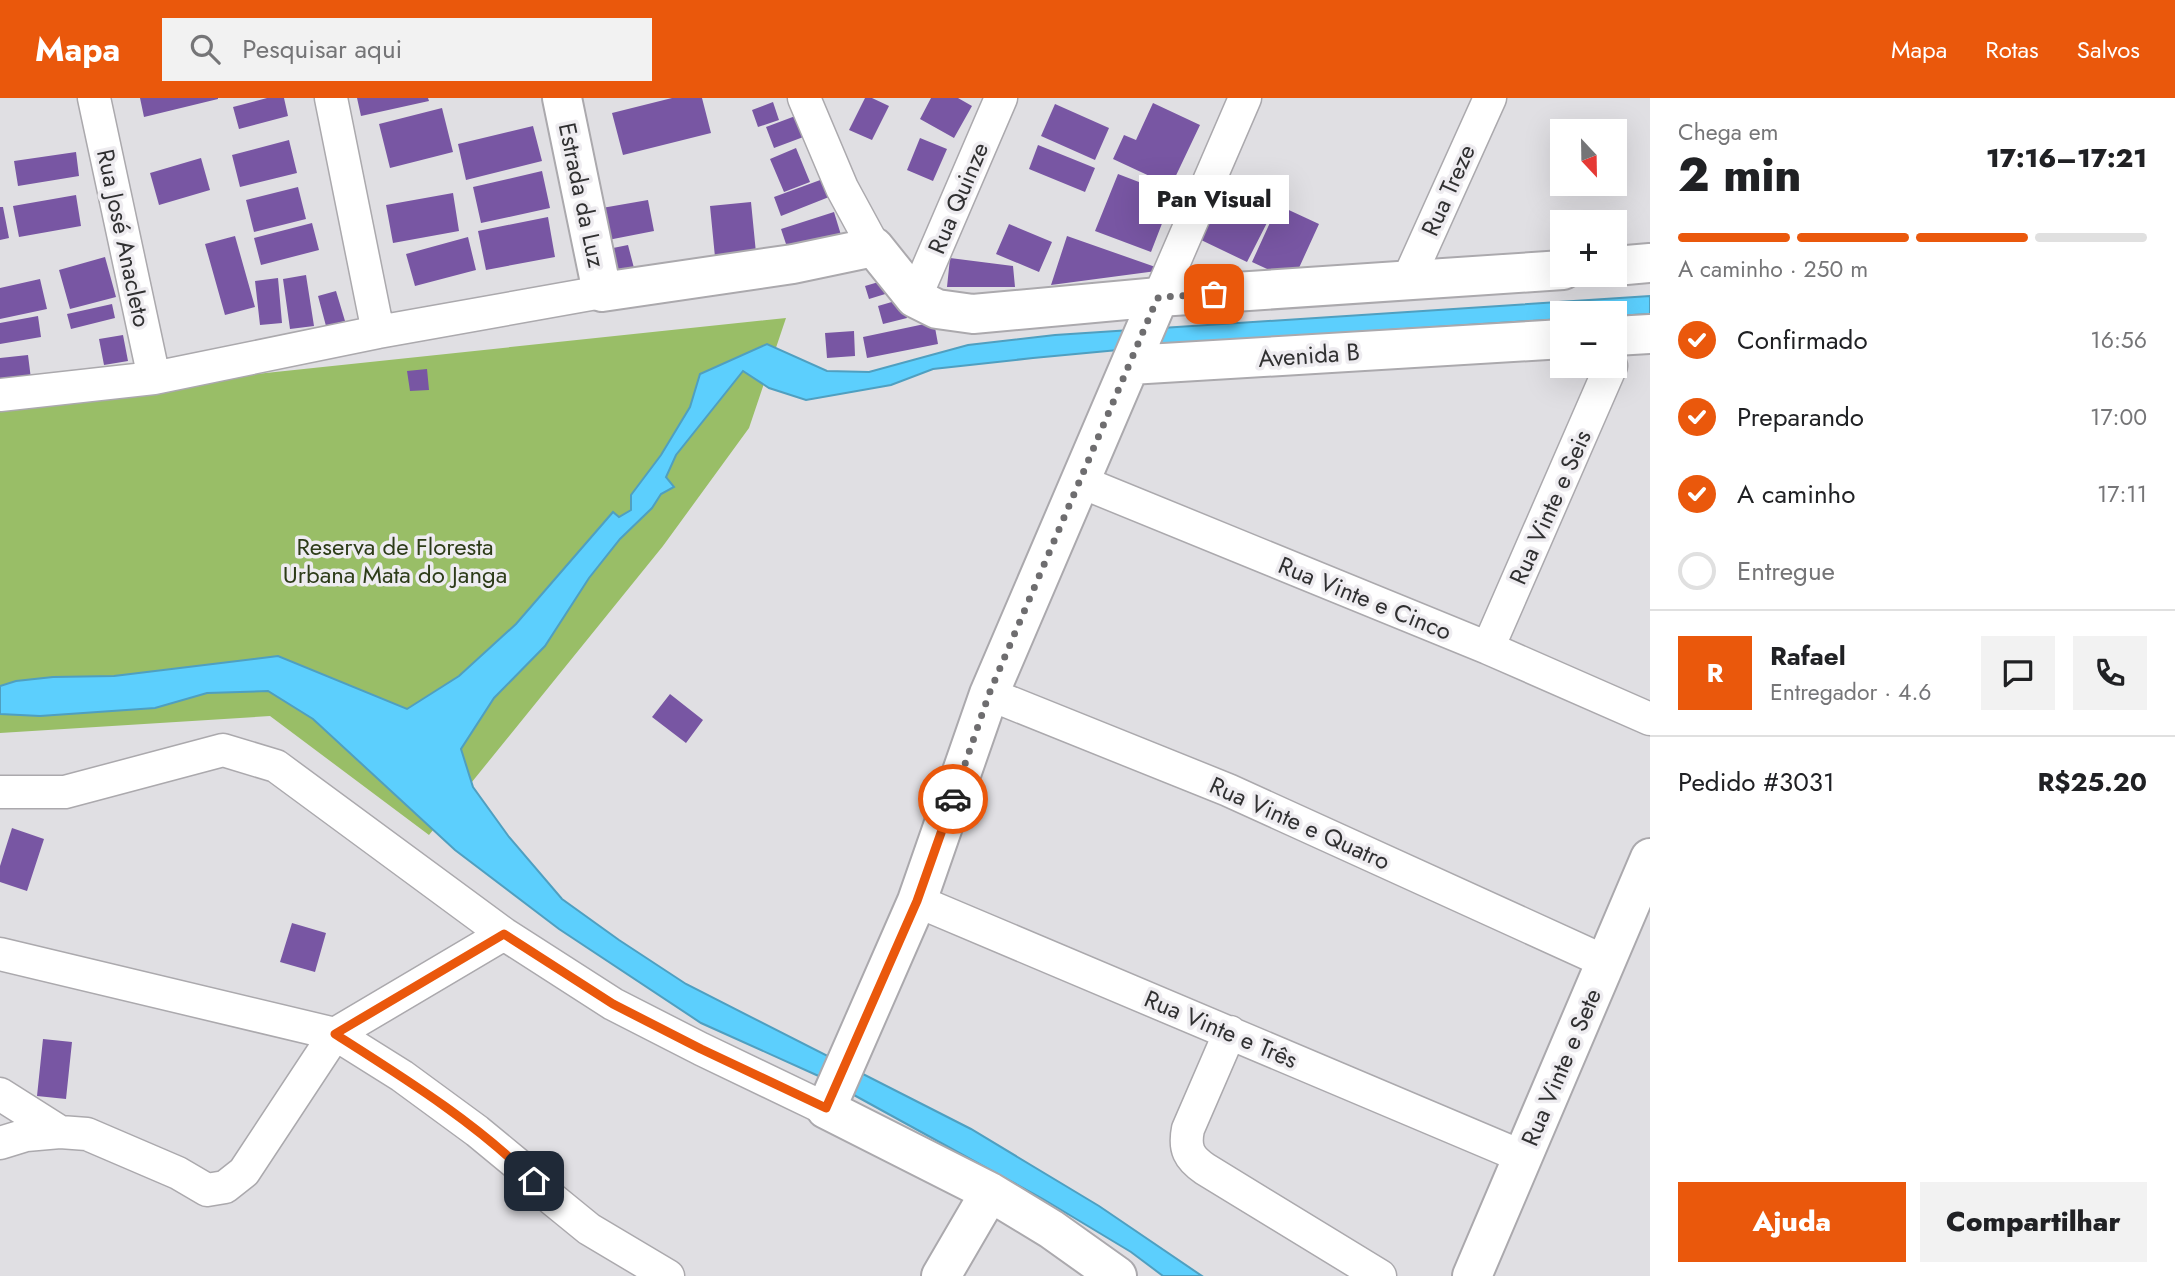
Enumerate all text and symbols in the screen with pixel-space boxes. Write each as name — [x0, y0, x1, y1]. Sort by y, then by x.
search box — [162, 18, 652, 81]
text: Mapa — [35, 26, 120, 73]
icon: search — [186, 30, 224, 68]
text: Pesquisar aqui — [242, 30, 402, 68]
text: Mapa — [1891, 32, 1947, 67]
text: Rotas — [1985, 32, 2039, 67]
text: Salvos — [2077, 32, 2140, 67]
text: Chega em — [1678, 115, 1779, 149]
street label: Estrada da Luz — [550, 119, 614, 271]
north arrow — [1550, 119, 1628, 196]
map controls — [1550, 119, 1627, 378]
street label: Rua Quinze — [919, 137, 997, 259]
street label: Rua Treze — [1412, 139, 1484, 241]
text: 17:16–17:21 — [1986, 139, 2147, 177]
text: 2 min — [1678, 142, 1802, 208]
street label: Rua José Anacleto — [88, 146, 160, 330]
callout: Pan Visual — [1139, 175, 1289, 224]
text: Pan Visual — [1157, 182, 1271, 216]
button: + — [1550, 210, 1627, 287]
text: A caminho · 250 m — [1678, 252, 1868, 286]
pin — [1184, 264, 1244, 324]
icon: bag — [1195, 275, 1233, 313]
button: − — [1550, 301, 1627, 378]
icon: check — [1678, 321, 1716, 359]
text: Confirmado — [1737, 321, 1868, 359]
text: 16:56 — [2090, 323, 2147, 357]
street label: Avenida B — [1257, 334, 1361, 376]
icon: check — [1678, 398, 1716, 436]
text: Preparando — [1737, 398, 1864, 436]
text: 17:00 — [2090, 400, 2147, 434]
street label: Rua Vinte e Seis — [1500, 424, 1600, 590]
icon: check — [1678, 475, 1716, 513]
text: A caminho — [1737, 475, 1855, 513]
text: 17:11 — [2097, 477, 2147, 511]
park label: Reserva de Floresta Urbana Mata do Janga — [283, 529, 507, 592]
street label: Rua Vinte e Cinco — [1273, 547, 1457, 649]
text: Entregue — [1737, 552, 1835, 590]
button: chat — [1981, 636, 2055, 710]
button: phone — [2073, 636, 2147, 710]
text: Rafael — [1770, 637, 1846, 675]
text: R — [1707, 654, 1723, 692]
text: Entregador · 4.6 — [1770, 675, 1932, 709]
text: Pedido #3031 — [1678, 763, 1835, 801]
text: R$25.20 — [2038, 763, 2147, 801]
courier — [918, 764, 988, 834]
street label: Rua Vinte e Quatro — [1204, 768, 1396, 878]
icon: car — [934, 780, 972, 818]
street label: Rua Vinte e Três — [1139, 981, 1303, 1077]
street label: Rua Vinte e Sete — [1512, 983, 1610, 1151]
pin — [504, 1151, 564, 1211]
icon: home — [515, 1162, 553, 1200]
button: Ajuda — [1678, 1182, 1906, 1262]
button: Compartilhar — [1920, 1182, 2147, 1262]

